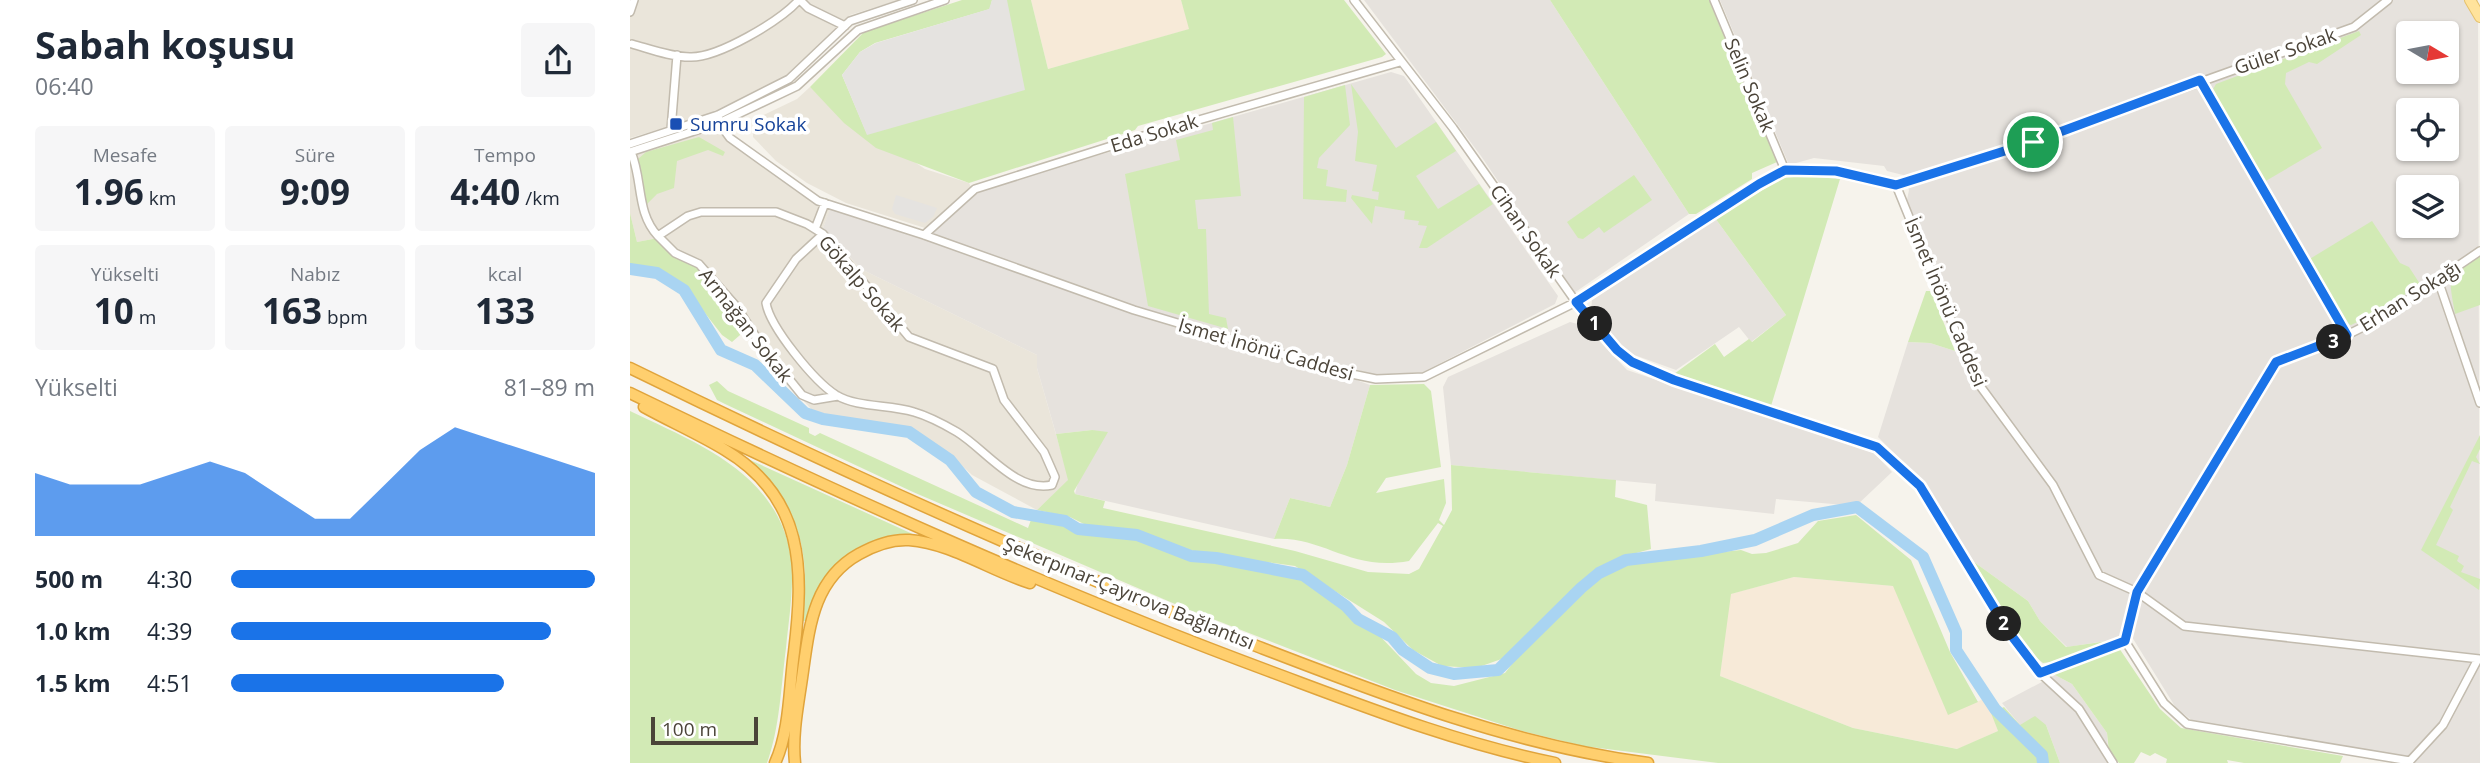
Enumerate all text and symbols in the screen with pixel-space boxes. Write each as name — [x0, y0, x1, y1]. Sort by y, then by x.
text: Sabah koşusu — [35, 18, 296, 70]
street label: Güler Sokak — [2231, 21, 2339, 81]
north arrow — [2396, 21, 2459, 84]
map controls — [2396, 21, 2459, 238]
button: share — [521, 23, 595, 97]
street label: Selin Sokak — [1719, 34, 1781, 136]
text: 06:40 — [35, 70, 94, 102]
button: locate — [2396, 98, 2459, 161]
street label: Eda Sokak — [1107, 107, 1201, 159]
place label: Sumru Sokak — [690, 111, 806, 137]
pin — [2003, 112, 2063, 172]
marker: Sumru Sokak — [668, 116, 684, 132]
icon: arrive — [2014, 123, 2052, 161]
text: Mesafe — [93, 142, 157, 168]
text: Süre — [295, 142, 335, 168]
text: Tempo — [474, 142, 536, 168]
text: 1.96 — [74, 168, 144, 215]
text: 9:09 — [280, 168, 350, 215]
text: 4:40 — [450, 168, 520, 215]
button: layers — [2396, 175, 2459, 238]
street label: Cihan Sokak — [1484, 179, 1568, 283]
text: km — [144, 185, 176, 211]
text: /km — [520, 185, 560, 211]
street label: İsmet İnönü Caddesi — [1899, 213, 1993, 391]
street label: Gökalp Sokak — [813, 229, 911, 337]
street label: Erhan Sokağı — [2355, 255, 2465, 337]
text: Yükselti — [91, 261, 159, 287]
text: Nabız — [290, 261, 340, 287]
text: kcal — [488, 261, 522, 287]
street label: Armağan Sokak — [693, 263, 799, 387]
text: 10 — [94, 287, 134, 334]
text: 163 — [262, 287, 322, 334]
text: 133 — [475, 287, 535, 334]
text: m — [134, 304, 156, 330]
text: bpm — [322, 304, 368, 330]
pin: 1 — [1578, 306, 1612, 342]
text: 1 — [1589, 310, 1600, 336]
street label: İsmet İnönü Caddesi — [1175, 312, 1357, 386]
pin: 3 — [2316, 324, 2352, 360]
text: 3 — [2328, 328, 2339, 354]
text: Yükselti — [35, 371, 118, 403]
text: 81–89 m — [504, 371, 595, 403]
street label: Şekerpınar-Çayırova Bağlantısı — [1000, 531, 1258, 655]
text: 500 m — [35, 563, 103, 595]
text: 4:30 — [147, 563, 193, 595]
pin: 2 — [1986, 606, 2022, 642]
text: 2 — [1998, 610, 2009, 636]
text: 1.0 km — [35, 615, 111, 647]
text: 4:39 — [147, 615, 193, 647]
text: 1.5 km — [35, 667, 111, 699]
text: 4:51 — [147, 667, 193, 699]
scale bar — [651, 714, 758, 746]
text: 100 m — [662, 716, 717, 742]

